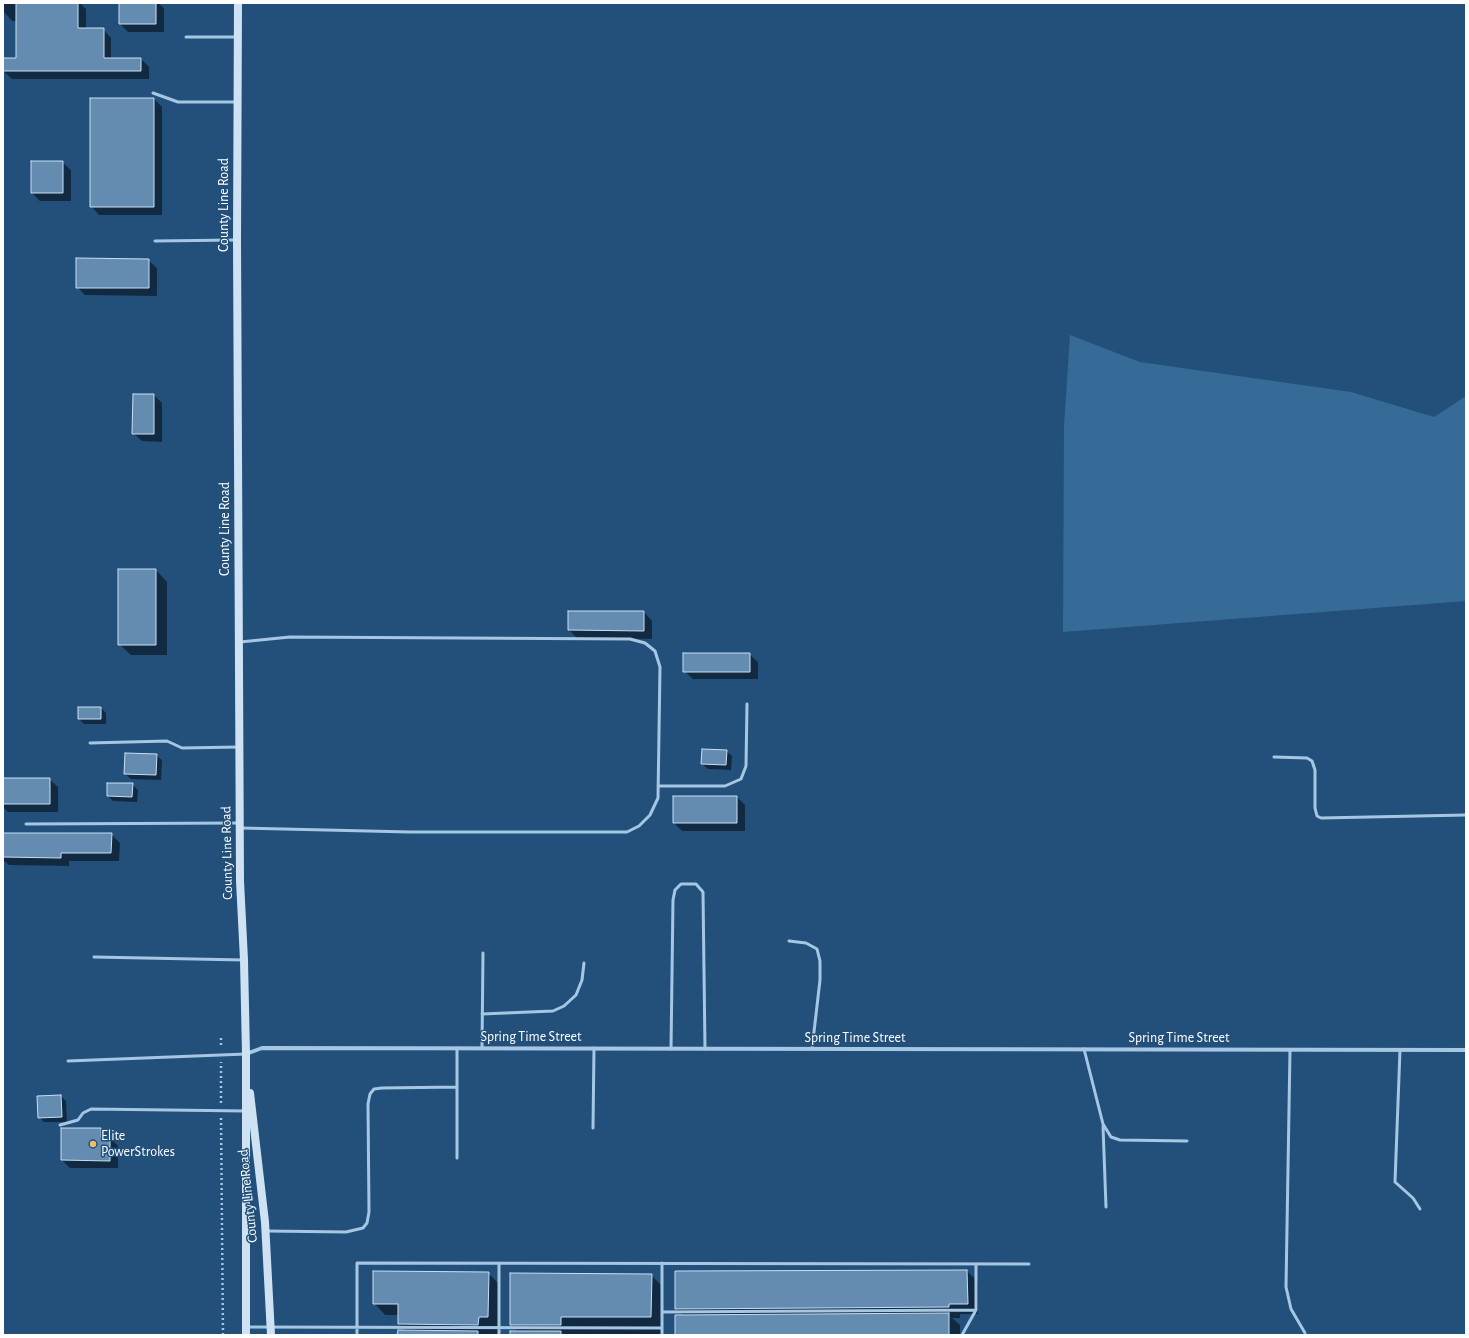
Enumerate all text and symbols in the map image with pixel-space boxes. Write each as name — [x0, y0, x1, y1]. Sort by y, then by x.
street label: County Line Road — [216, 158, 232, 252]
street label: County Line Road — [217, 482, 233, 576]
street label: County Line Road — [218, 806, 236, 900]
street label: Spring Time Street — [480, 1029, 582, 1045]
street label: Spring Time Street — [804, 1030, 906, 1046]
street label: Spring Time Street — [1128, 1030, 1230, 1046]
place label: Elite PowerStrokes — [101, 1128, 175, 1160]
marker: Elite PowerStrokes — [88, 1139, 98, 1149]
street label: County Line Road — [235, 1148, 261, 1244]

